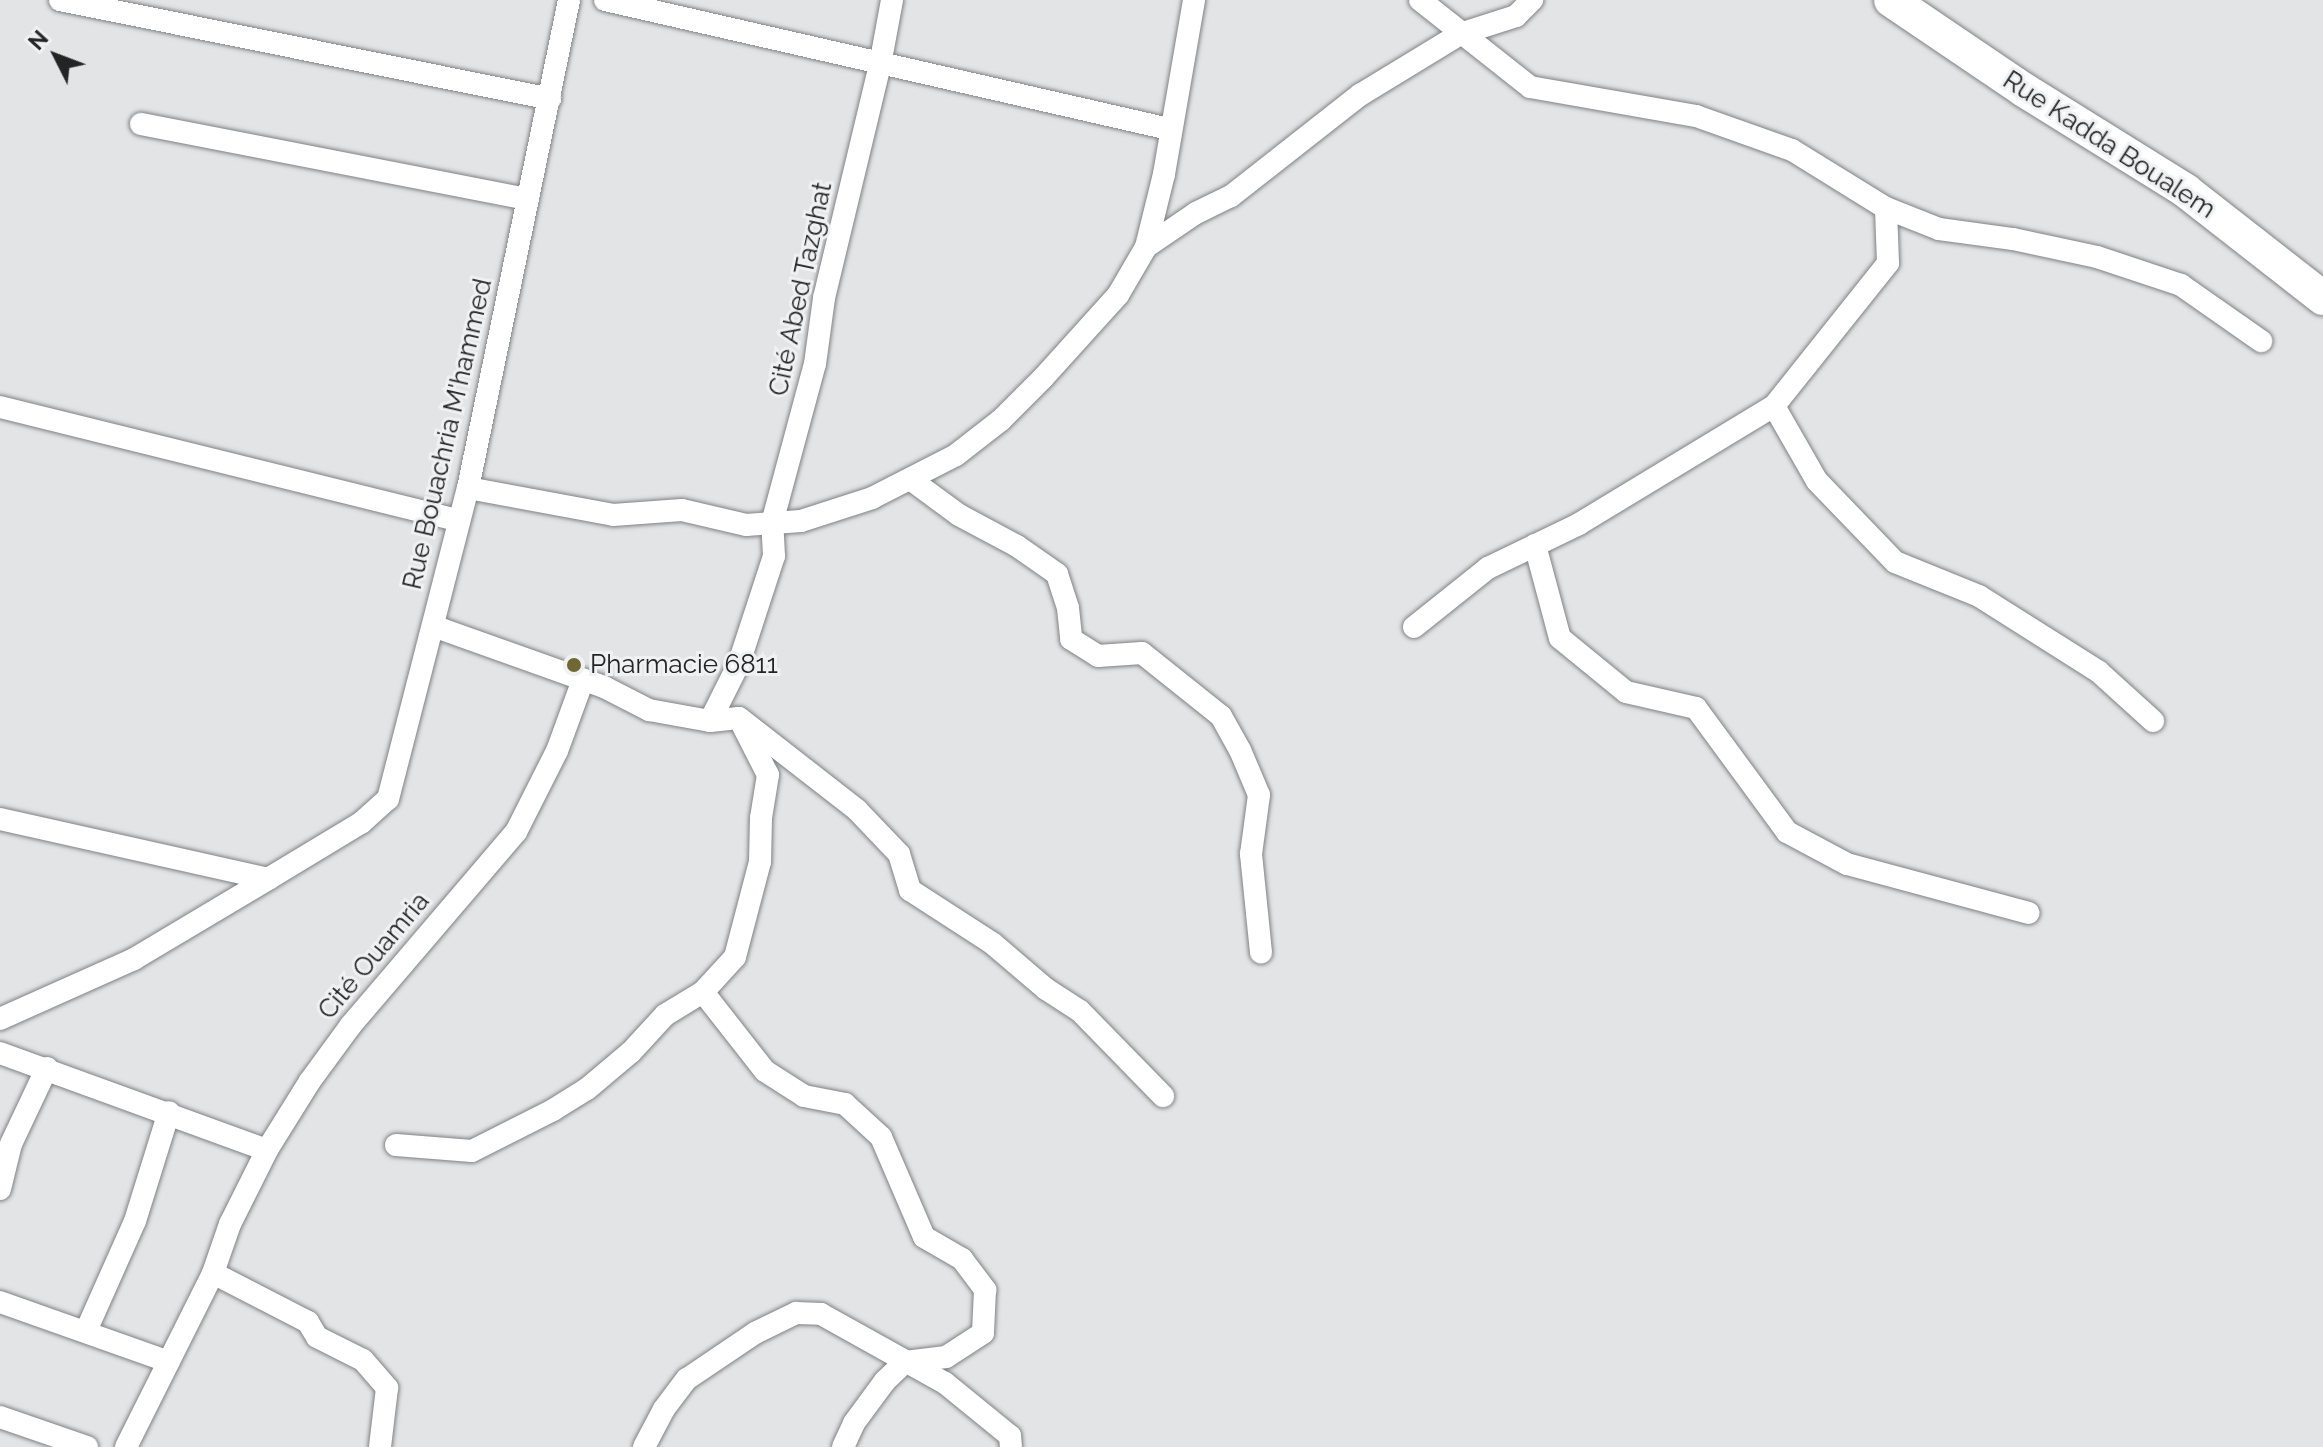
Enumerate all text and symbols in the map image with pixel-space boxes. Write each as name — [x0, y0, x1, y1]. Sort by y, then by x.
north arrow — [16, 16, 96, 96]
text: N — [23, 25, 53, 55]
street label: Rue Kadda Boualem — [1997, 65, 2221, 225]
street label: Cité Abed Tazghat — [763, 178, 839, 400]
street label: Rue Bouachria M'hammed — [397, 276, 499, 592]
place label: Pharmacie 6811 — [590, 649, 778, 681]
marker: Pharmacie 6811 — [565, 656, 583, 674]
street label: Cité Ouamria — [312, 886, 436, 1026]

